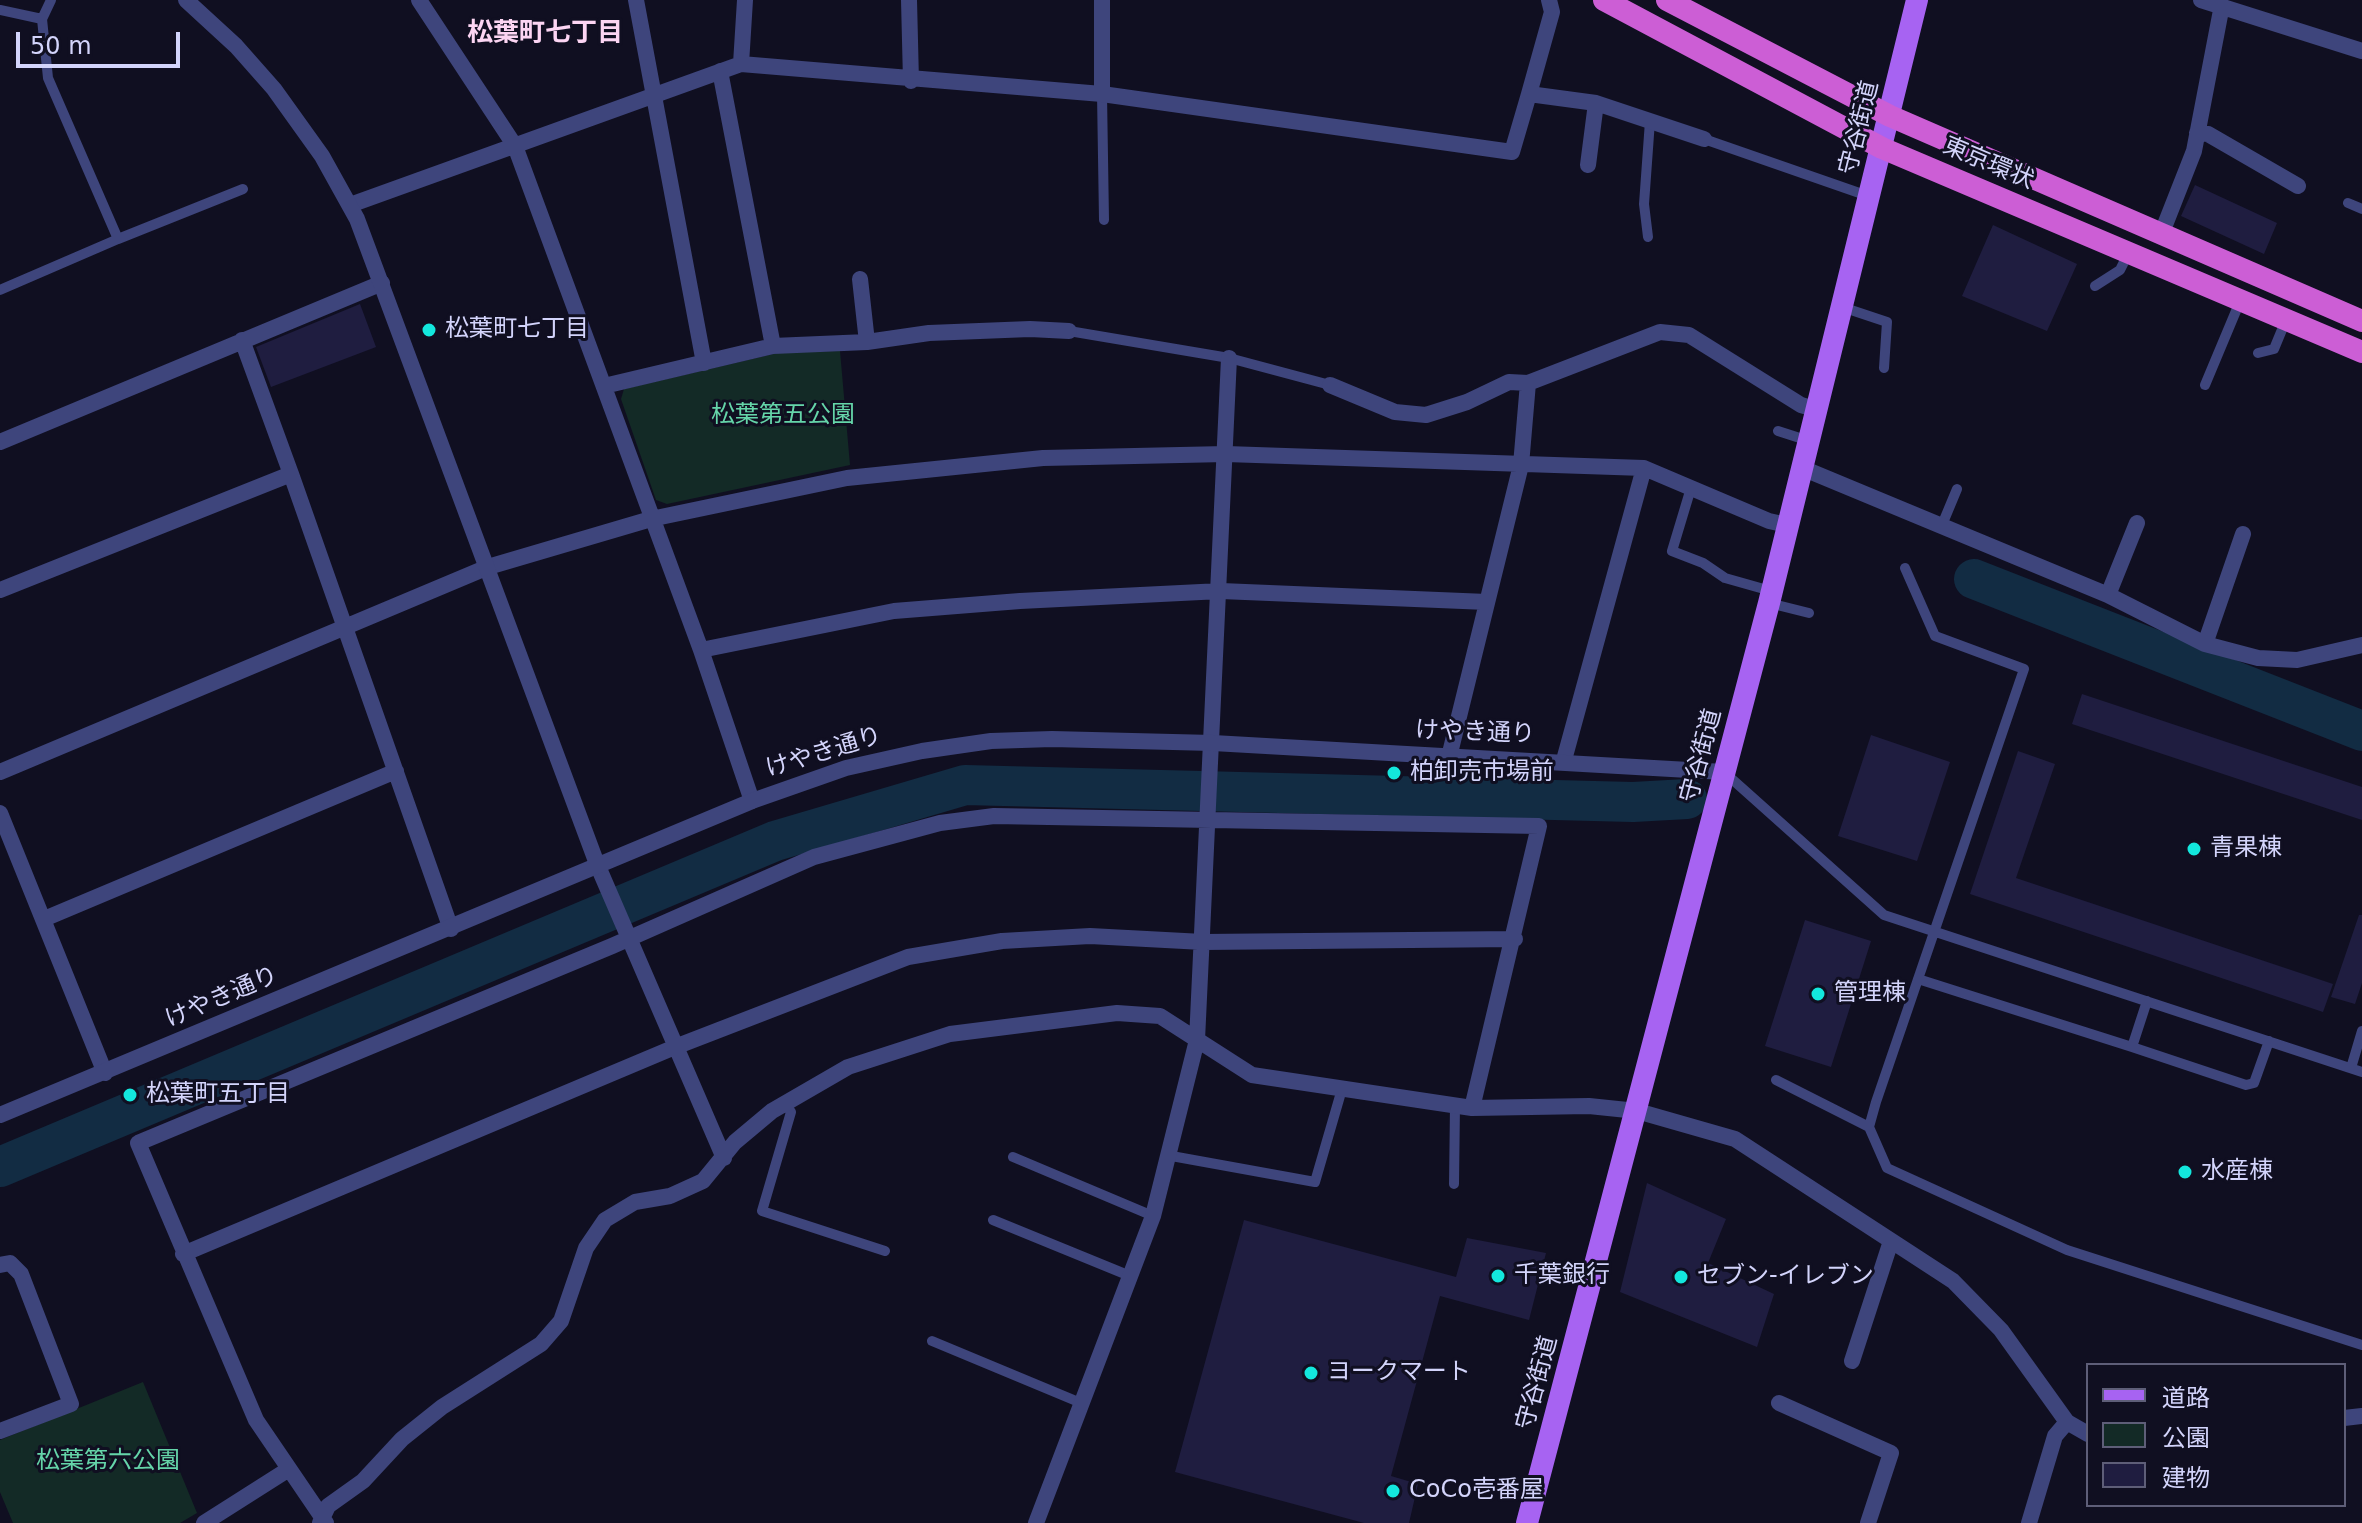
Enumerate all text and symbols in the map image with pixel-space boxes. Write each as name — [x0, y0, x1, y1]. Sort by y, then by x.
scale bar — [20, 16, 184, 66]
district label: 松葉町七丁目 — [467, 18, 623, 50]
text: 50 m — [30, 32, 92, 60]
street label: 守谷街道 — [1834, 78, 1886, 178]
street label: 東京環状 — [1938, 132, 2038, 196]
place label: 松葉町七丁目 — [445, 316, 589, 344]
marker: 松葉町七丁目 — [420, 321, 438, 339]
park label: 松葉第五公園 — [711, 402, 855, 430]
street label: 守谷街道 — [1676, 706, 1728, 806]
street label: けやき通り — [1415, 717, 1535, 749]
street label: けやき通り — [762, 722, 886, 784]
place label: 柏卸売市場前 — [1410, 759, 1554, 787]
marker: 柏卸売市場前 — [1385, 764, 1403, 782]
place label: 青果棟 — [2210, 835, 2282, 863]
marker: 青果棟 — [2185, 840, 2203, 858]
street label: けやき通り — [161, 961, 283, 1035]
place label: 管理棟 — [1834, 980, 1906, 1008]
marker: 管理棟 — [1809, 985, 1827, 1003]
place label: 松葉町五丁目 — [146, 1081, 290, 1109]
marker: 松葉町五丁目 — [121, 1086, 139, 1104]
place label: 水産棟 — [2201, 1158, 2273, 1186]
marker: 水産棟 — [2176, 1163, 2194, 1181]
place label: 千葉銀行 — [1514, 1262, 1610, 1290]
place label: セブン-イレブン — [1697, 1263, 1874, 1291]
marker: 千葉銀行 — [1489, 1267, 1507, 1285]
marker: セブン-イレブン — [1672, 1268, 1690, 1286]
street label: 守谷街道 — [1512, 1333, 1564, 1433]
place label: ヨークマート — [1327, 1359, 1471, 1387]
legend — [2086, 1363, 2346, 1507]
marker: ヨークマート — [1302, 1364, 1320, 1382]
text: 道路 — [2162, 1384, 2210, 1412]
text: 公園 — [2162, 1424, 2210, 1452]
park label: 松葉第六公園 — [36, 1448, 180, 1476]
text: 建物 — [2162, 1464, 2210, 1492]
place label: CoCo壱番屋 — [1409, 1477, 1544, 1505]
marker: CoCo壱番屋 — [1384, 1482, 1402, 1500]

